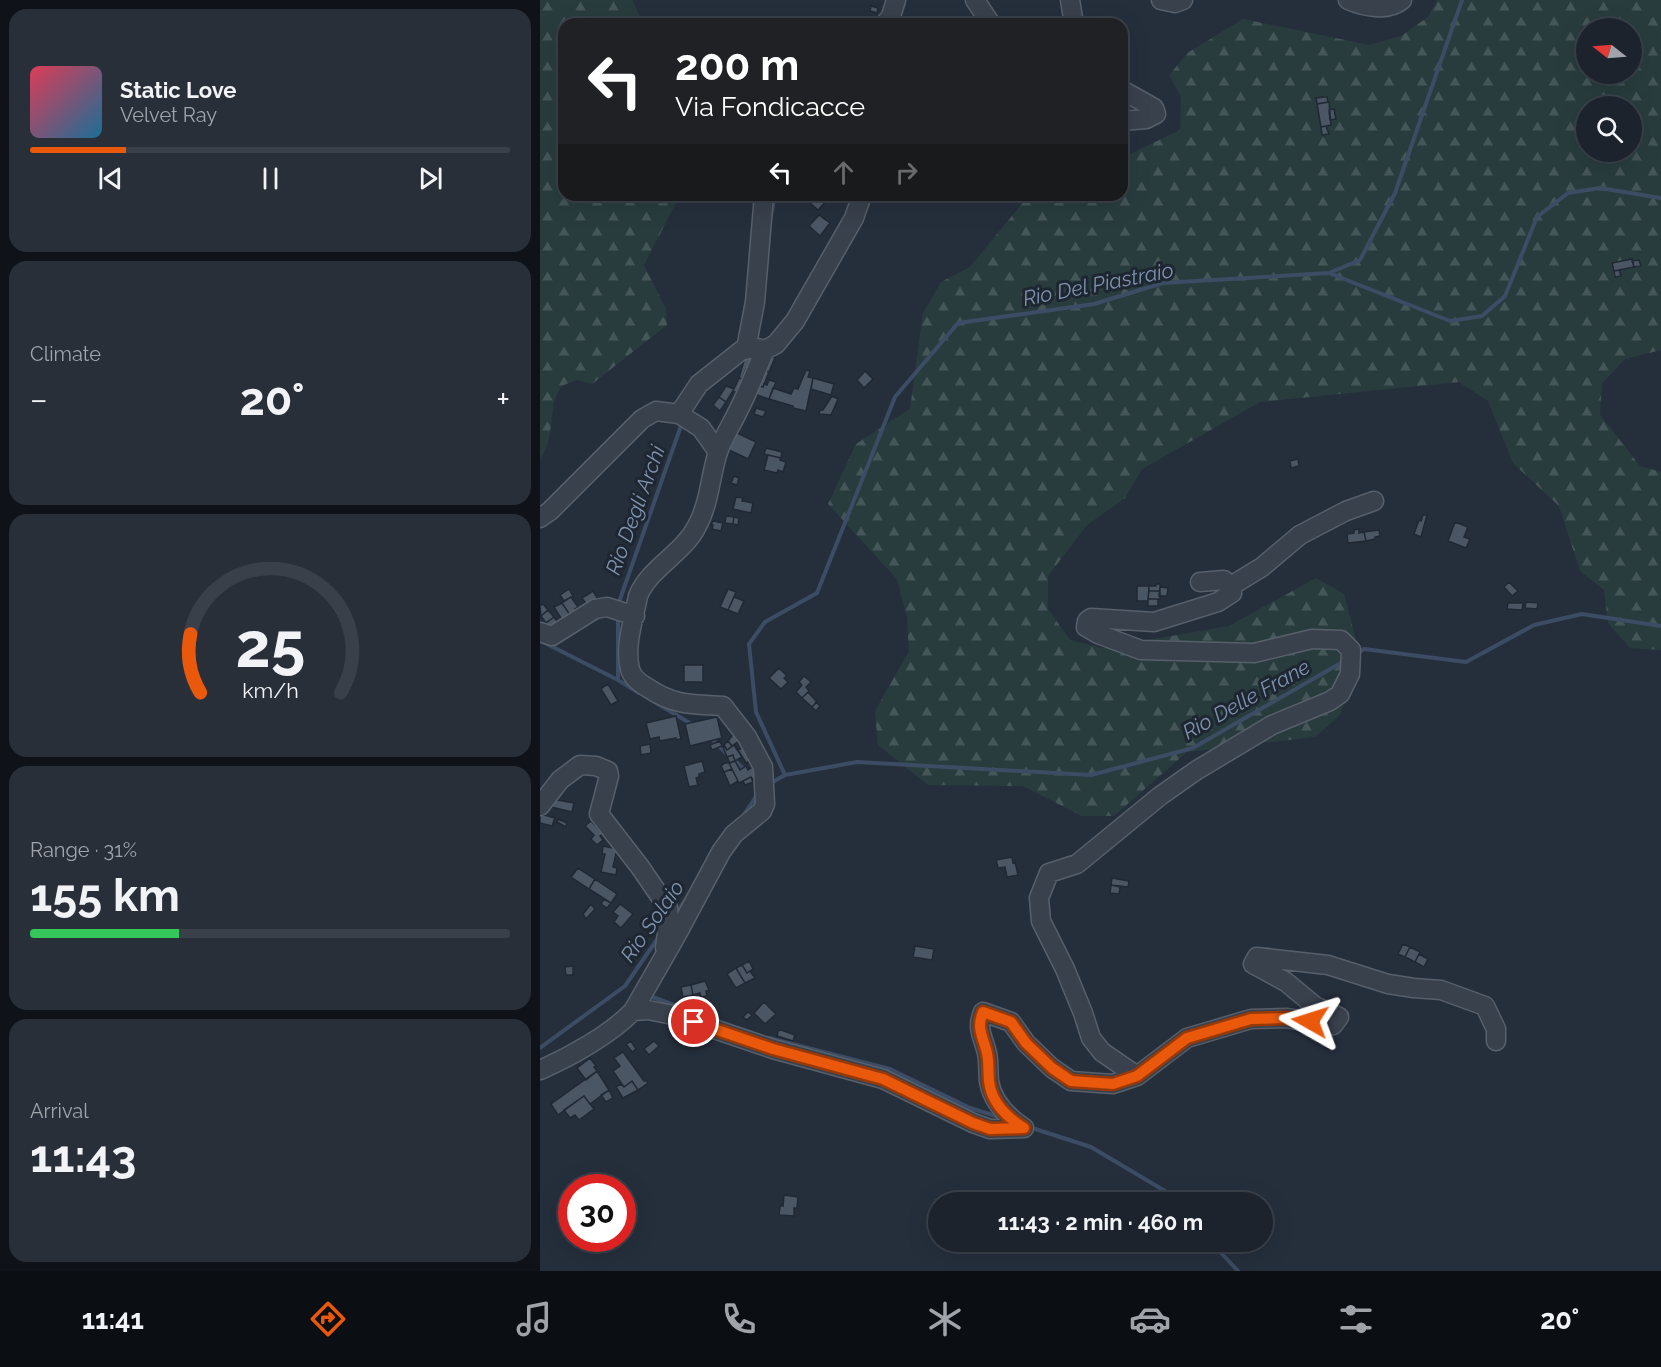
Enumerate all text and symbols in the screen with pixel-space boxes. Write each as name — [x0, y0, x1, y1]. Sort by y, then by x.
north arrow — [1576, 18, 1642, 84]
map controls — [1576, 18, 1642, 162]
text: 200 m — [675, 41, 799, 90]
icon: left — [576, 42, 654, 120]
text: Static Love — [120, 77, 237, 103]
text: Via Fondicacce — [675, 91, 865, 122]
button: search — [1576, 96, 1642, 162]
text: Velvet Ray — [120, 103, 217, 127]
icon: left — [764, 156, 797, 189]
icon: ahead — [827, 156, 860, 189]
icon: right — [890, 156, 923, 189]
icon: previous — [94, 162, 127, 195]
icon: pause — [254, 162, 287, 195]
icon: next — [414, 162, 447, 195]
water label: Rio Del Piastraio — [1021, 257, 1175, 311]
text: Climate — [30, 342, 101, 366]
text: 20° — [239, 373, 305, 426]
text: − — [30, 380, 48, 419]
text: + — [496, 380, 510, 419]
water label: Rio Degli Archi — [600, 442, 670, 578]
text: 25 — [235, 608, 305, 682]
water label: Rio Delle Frane — [1178, 654, 1314, 744]
text: km/h — [242, 678, 298, 703]
text: Range · 31% — [30, 838, 137, 862]
text: 155 km — [30, 869, 180, 922]
water label: Rio Solaio — [615, 875, 689, 967]
position arrow — [1278, 989, 1342, 1053]
pin — [668, 996, 719, 1047]
icon: arrive — [677, 1005, 710, 1038]
text: Arrival — [30, 1099, 89, 1123]
text: 11:43 — [30, 1130, 136, 1183]
speed limit sign: 30 — [558, 1174, 636, 1252]
text: 11:43 · 2 min · 460 m — [998, 1209, 1203, 1235]
icon: directions — [307, 1298, 349, 1340]
icon: music — [513, 1298, 555, 1340]
icon: phone — [718, 1298, 760, 1340]
icon: climate — [924, 1298, 966, 1340]
icon: car — [1129, 1298, 1171, 1340]
icon: filters — [1335, 1298, 1377, 1340]
text: 11:41 — [82, 1304, 144, 1335]
text: 20° — [1540, 1304, 1579, 1335]

